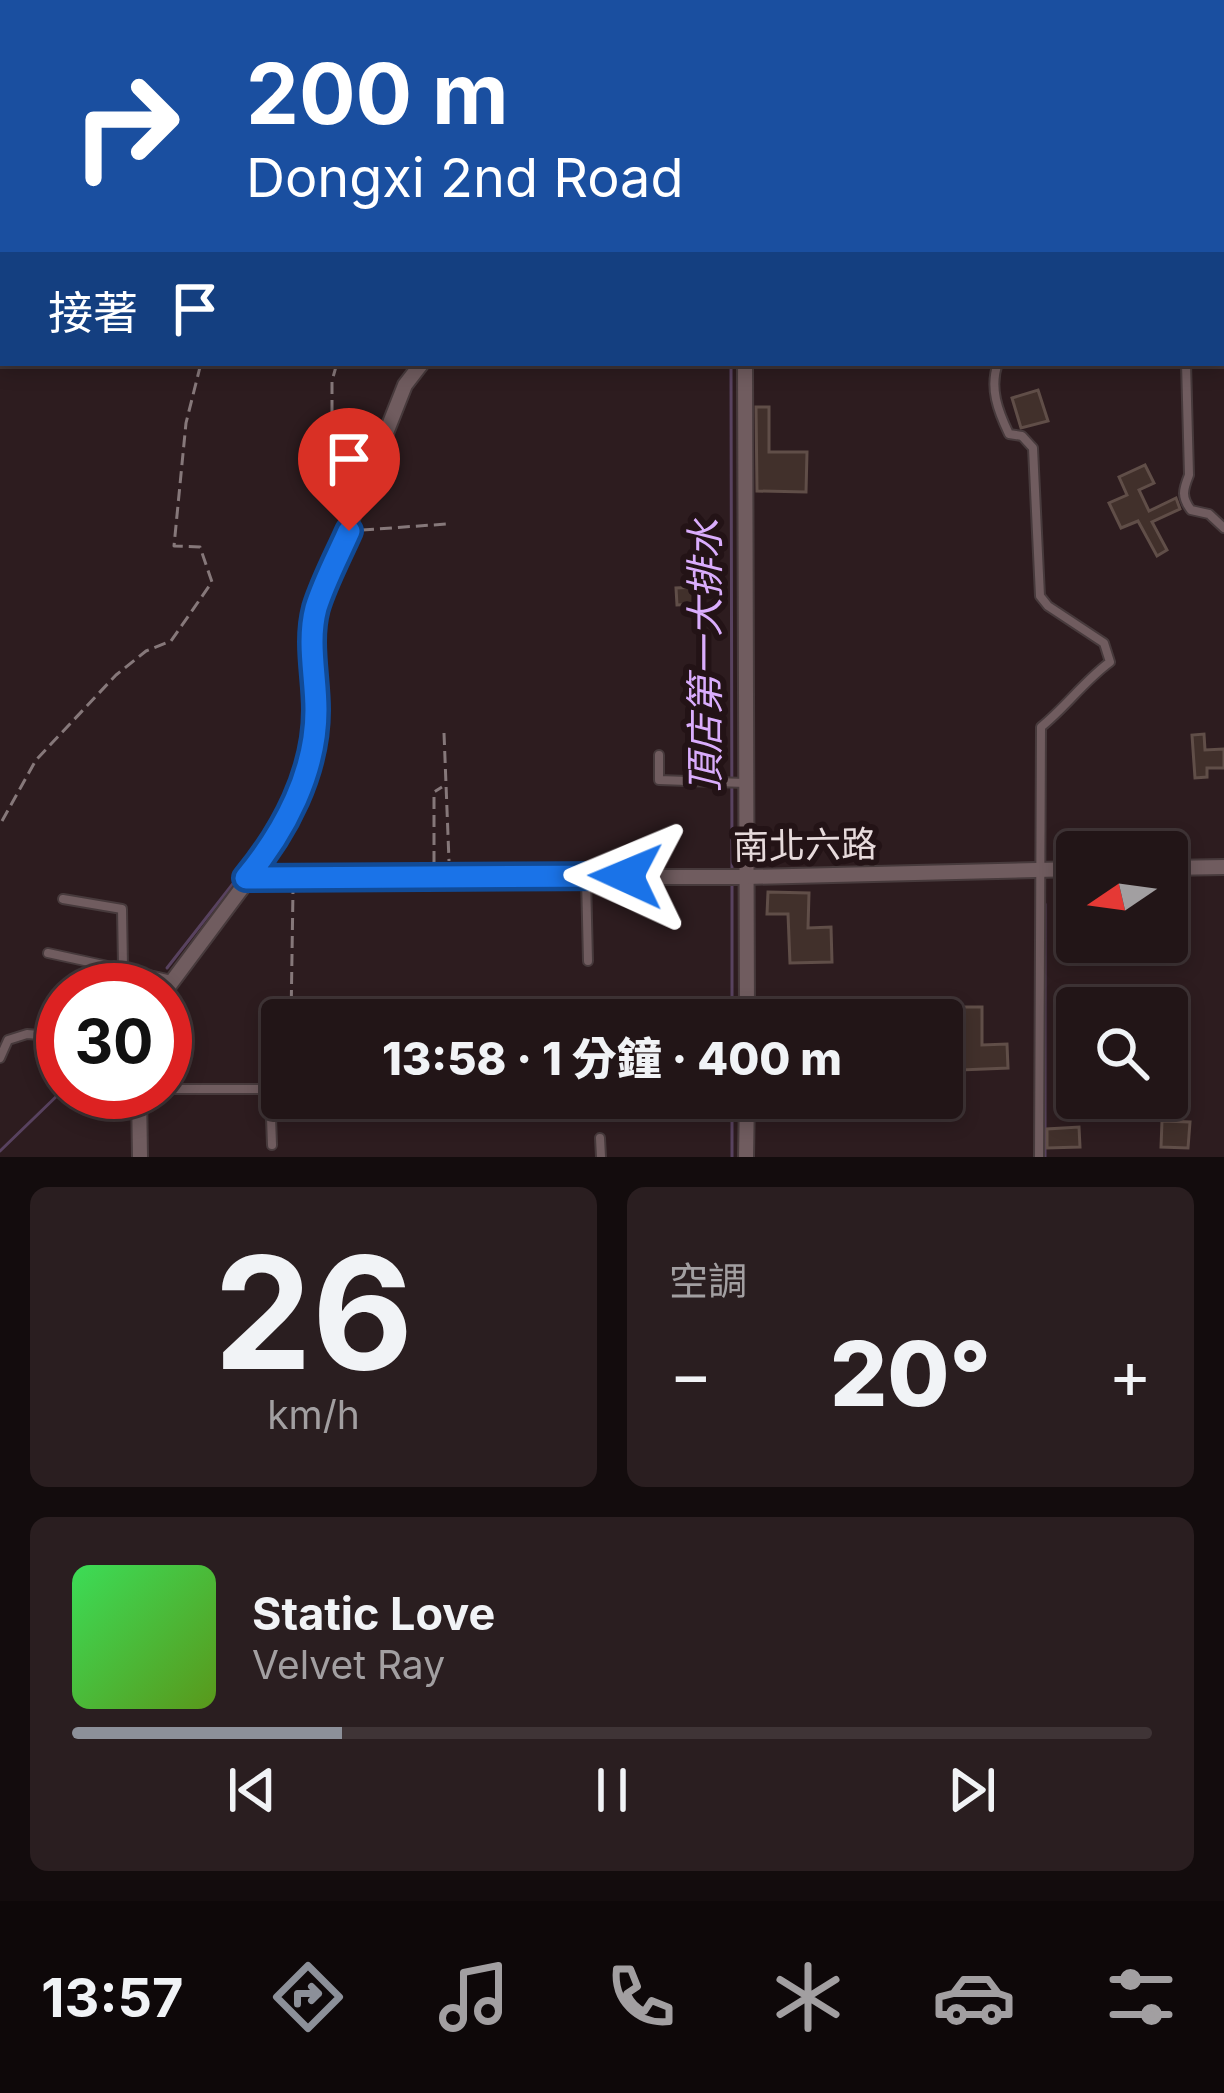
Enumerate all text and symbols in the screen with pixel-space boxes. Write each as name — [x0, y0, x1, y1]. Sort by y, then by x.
text: 200 m — [246, 43, 509, 144]
icon: right — [48, 48, 204, 204]
text: Dongxi 2nd Road — [246, 145, 683, 210]
icon: arrive — [162, 276, 228, 342]
text: 接著 — [48, 285, 138, 340]
pin — [298, 408, 400, 531]
icon: arrive — [316, 426, 382, 492]
water label: 頂店第一大排水 — [681, 518, 728, 793]
position arrow — [563, 813, 689, 939]
street label: 南北六路 — [733, 822, 877, 868]
north arrow — [1056, 831, 1188, 963]
map controls — [1056, 831, 1188, 1119]
speed limit sign: 30 — [36, 963, 192, 1119]
button: search — [1056, 987, 1188, 1119]
text: 13:58 · 1 分鐘 · 400 m — [382, 1031, 842, 1086]
text: 26 — [214, 1218, 413, 1407]
text: 空調 — [669, 1257, 747, 1304]
text: 20° — [830, 1319, 991, 1428]
text: − — [669, 1334, 713, 1414]
text: + — [1108, 1334, 1152, 1414]
text: km/h — [267, 1391, 360, 1438]
text: Static Love — [252, 1586, 495, 1641]
text: Velvet Ray — [252, 1641, 445, 1688]
icon: previous — [219, 1757, 285, 1823]
icon: pause — [579, 1757, 645, 1823]
icon: next — [939, 1757, 1005, 1823]
icon: directions — [266, 1955, 350, 2039]
icon: music — [432, 1955, 516, 2039]
icon: phone — [599, 1955, 683, 2039]
icon: climate — [766, 1955, 850, 2039]
icon: car — [932, 1955, 1016, 2039]
icon: filters — [1099, 1955, 1183, 2039]
text: 13:57 — [41, 1965, 183, 2030]

